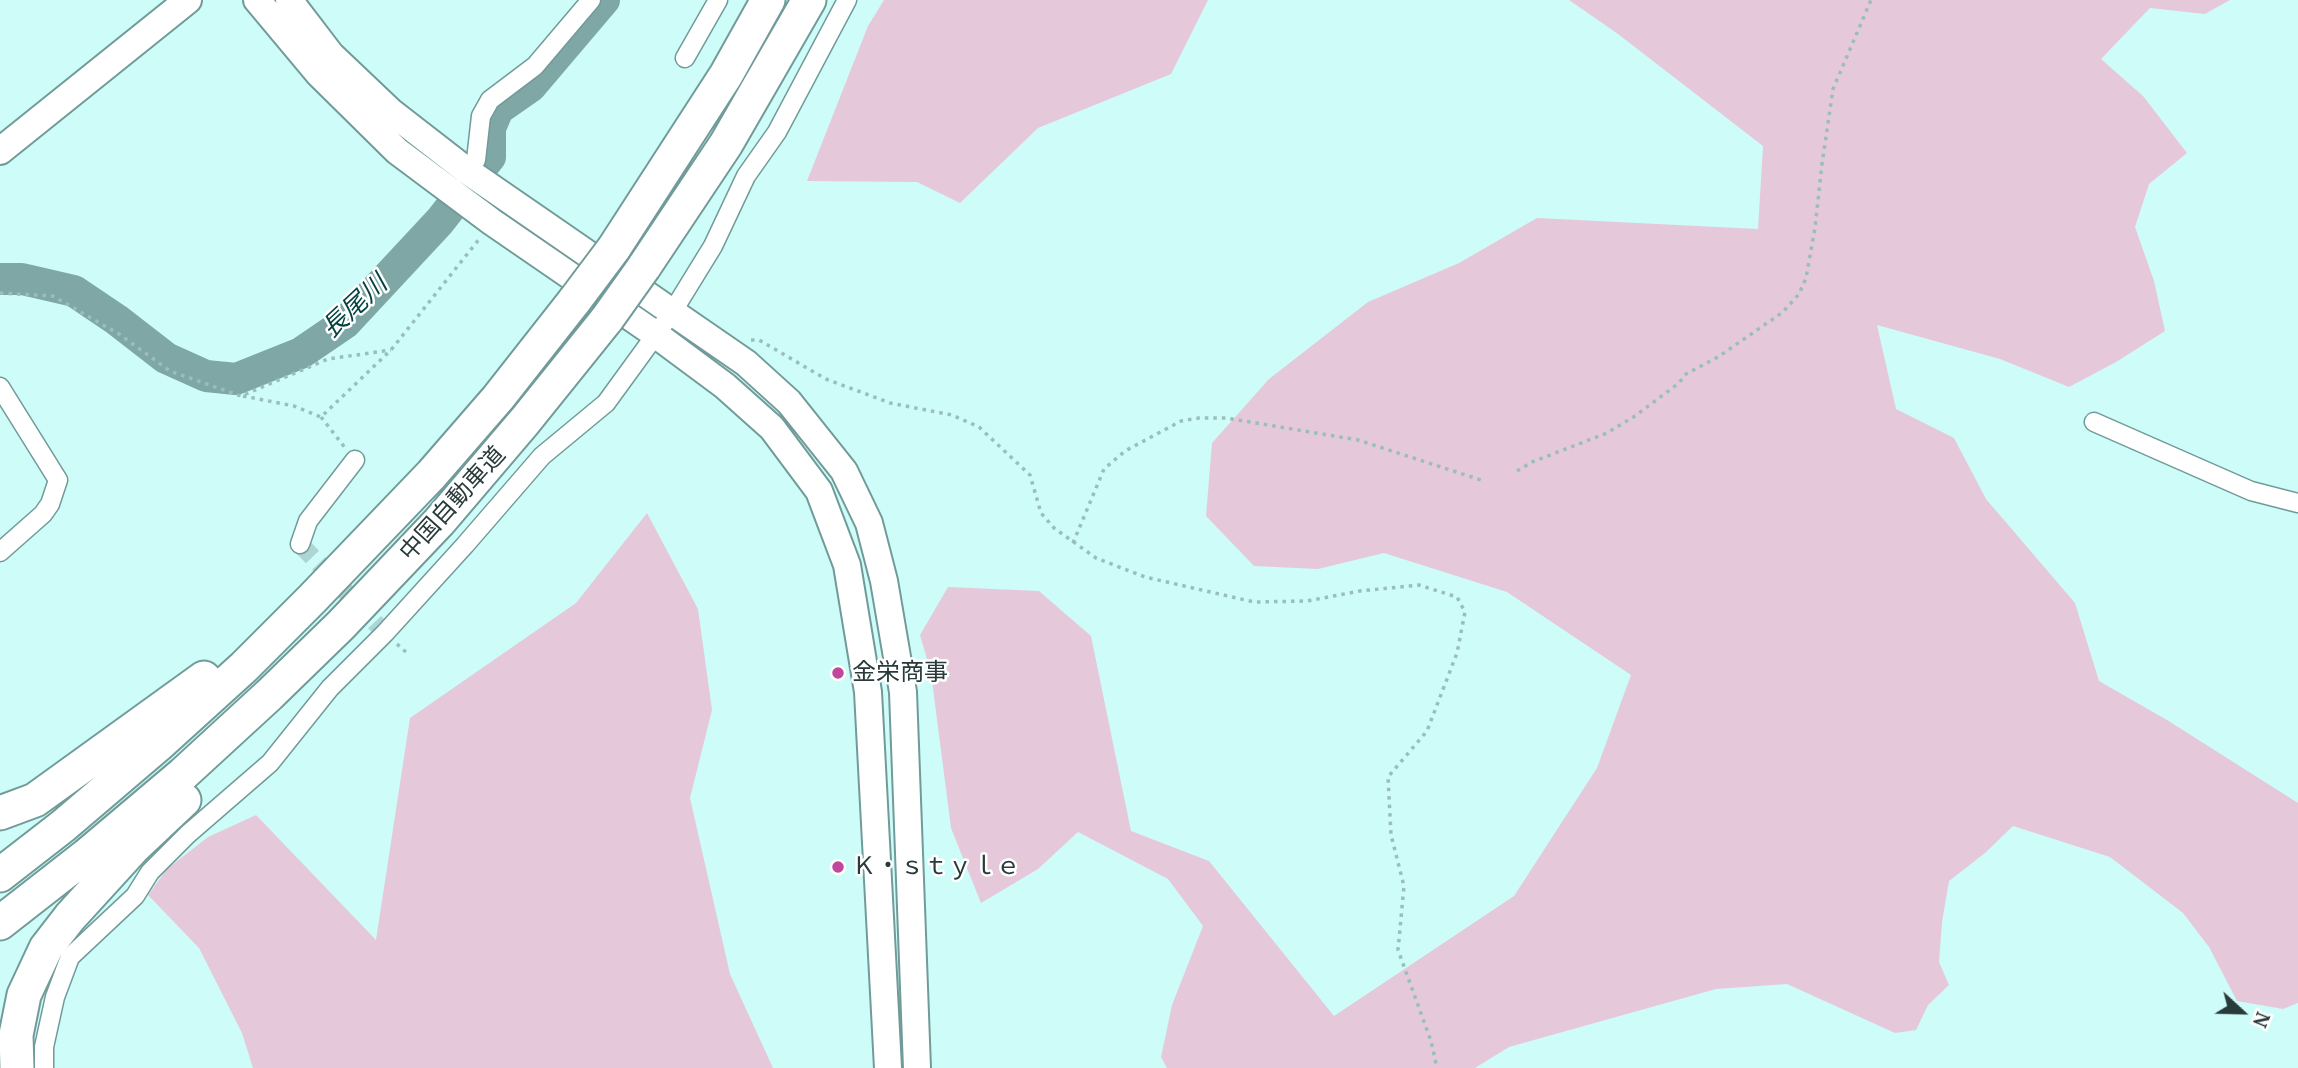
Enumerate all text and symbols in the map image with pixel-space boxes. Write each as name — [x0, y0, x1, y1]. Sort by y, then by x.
water label: 長尾川 — [316, 269, 394, 345]
street label: 中国自動車道 — [394, 441, 512, 567]
place label: 金栄商事 — [852, 659, 948, 687]
marker: 金栄商事 — [830, 665, 846, 681]
place label: Ｋ・ｓｔｙｌｅ — [852, 853, 1020, 881]
marker: Ｋ・ｓｔｙｌｅ — [830, 859, 846, 875]
north arrow — [2207, 977, 2277, 1047]
text: N — [2248, 1009, 2276, 1031]

